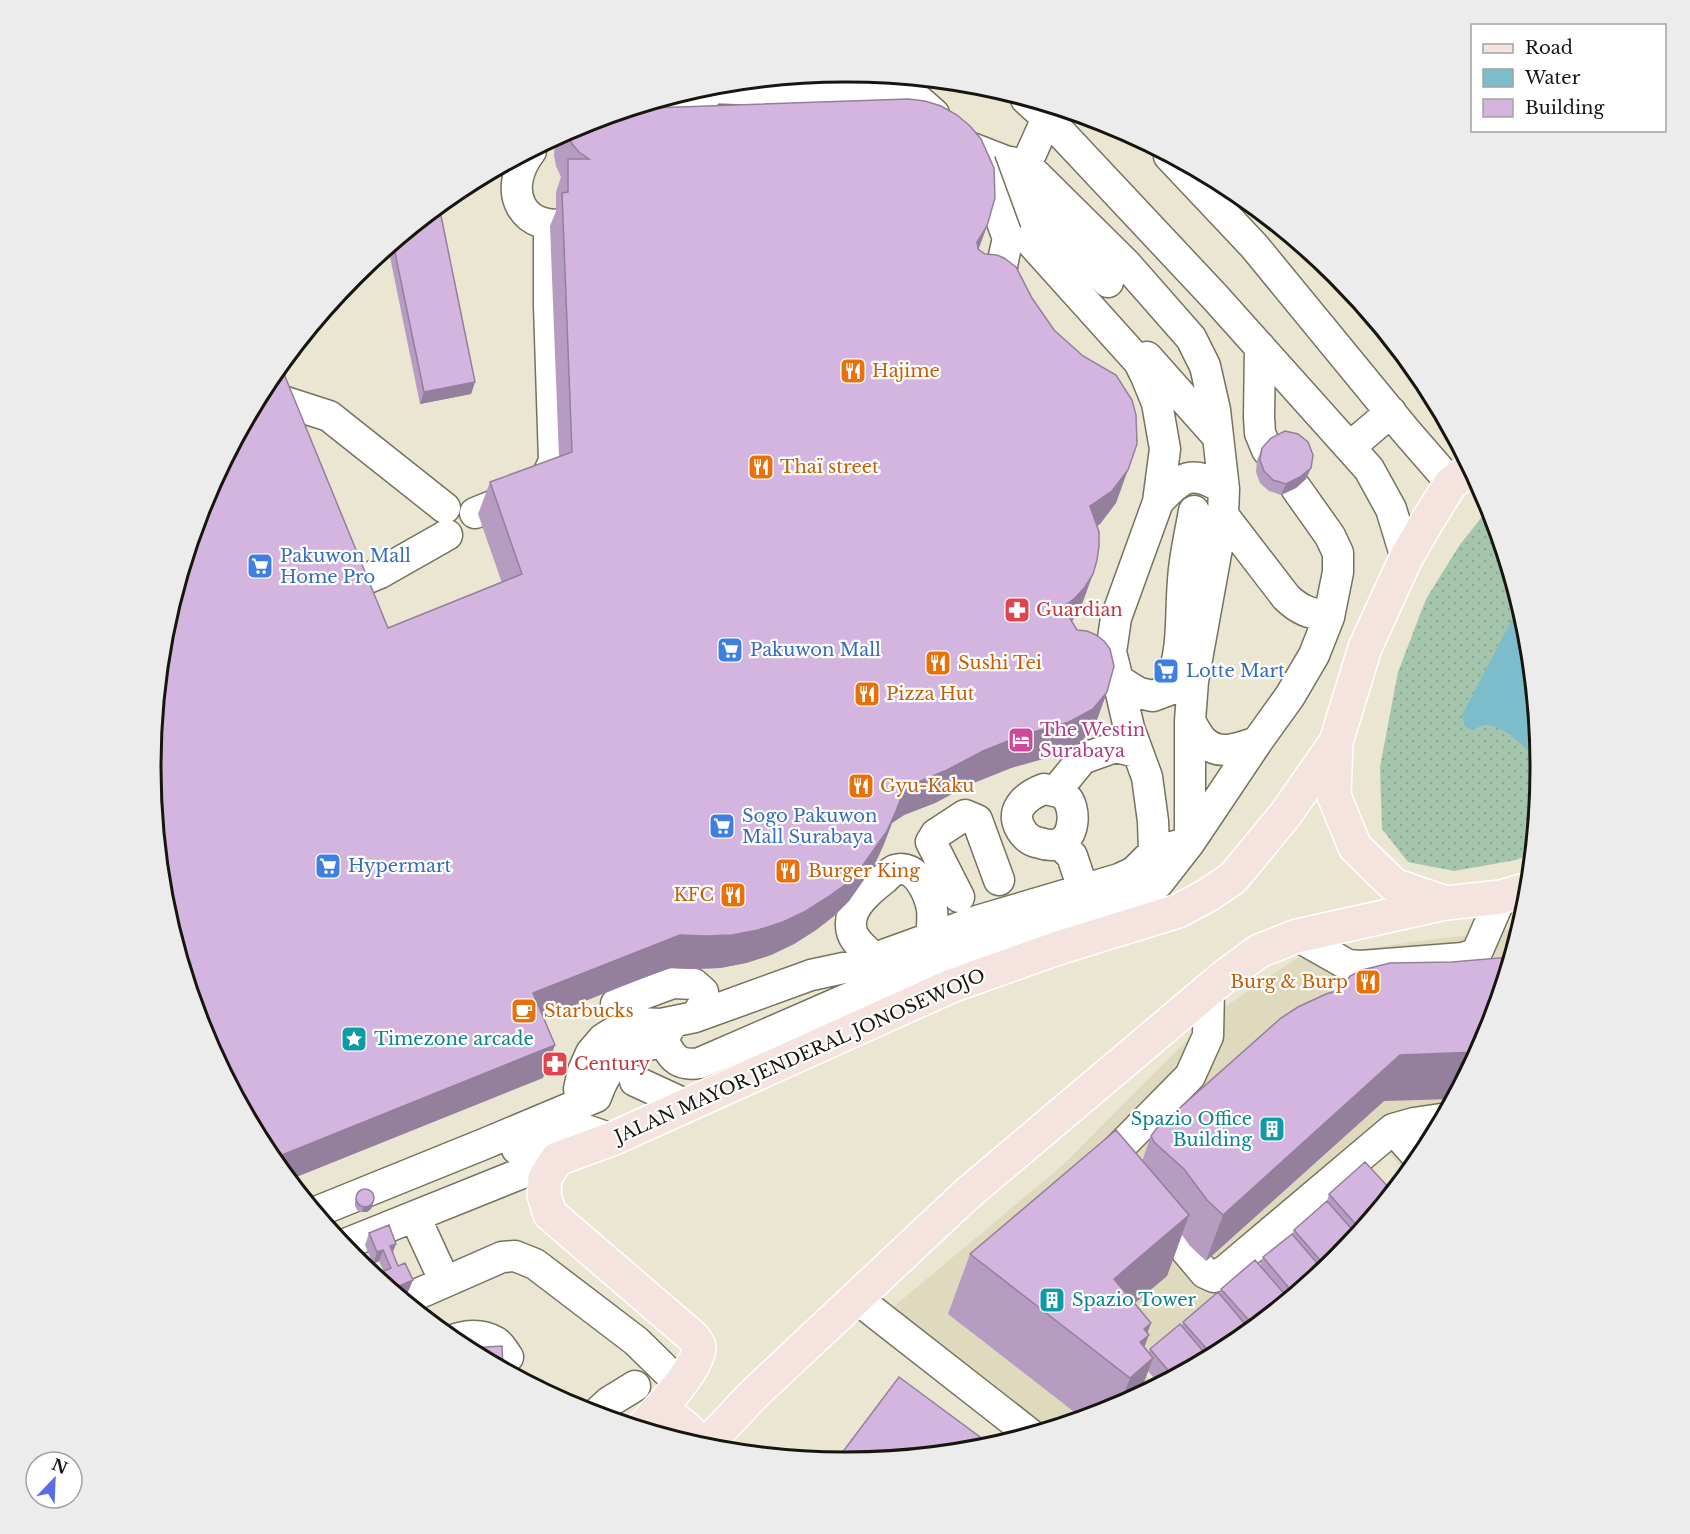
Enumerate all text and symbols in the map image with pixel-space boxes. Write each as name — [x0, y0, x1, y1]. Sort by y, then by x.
legend — [1471, 24, 1666, 132]
text: Road — [1525, 37, 1573, 59]
text: Water — [1524, 67, 1581, 89]
text: Building — [1525, 97, 1604, 119]
restaurant icon: Hajime — [838, 356, 868, 386]
place label: Hajime — [872, 360, 940, 382]
restaurant icon: Thaï street — [746, 452, 776, 482]
place label: Thaï street — [780, 456, 879, 478]
place label: Pakuwon Mall Home Pro — [280, 545, 411, 588]
supermarket icon: Pakuwon Mall Home Pro — [245, 551, 275, 581]
pharmacy icon: Guardian — [1002, 595, 1032, 625]
place label: Guardian — [1036, 599, 1123, 621]
supermarket icon: Pakuwon Mall — [715, 635, 745, 665]
place label: Pakuwon Mall — [750, 639, 881, 661]
restaurant icon: Sushi Tei — [923, 648, 953, 678]
place label: Sushi Tei — [958, 652, 1042, 674]
supermarket icon: Lotte Mart — [1151, 656, 1181, 686]
place label: Lotte Mart — [1186, 660, 1285, 682]
restaurant icon: Pizza Hut — [852, 679, 882, 709]
place label: Pizza Hut — [886, 683, 975, 705]
place label: The Westin Surabaya — [1040, 719, 1145, 762]
hotel icon: The Westin Surabaya — [1006, 725, 1036, 755]
restaurant icon: Gyu-Kaku — [846, 771, 876, 801]
place label: Gyu-Kaku — [880, 775, 974, 797]
place label: Sogo Pakuwon Mall Surabaya — [742, 805, 878, 848]
supermarket icon: Sogo Pakuwon Mall Surabaya — [707, 811, 737, 841]
supermarket icon: Hypermart — [313, 851, 343, 881]
place label: Hypermart — [348, 855, 452, 877]
restaurant icon: Burger King — [773, 856, 803, 886]
place label: Burger King — [808, 860, 920, 882]
restaurant icon: KFC — [718, 880, 748, 910]
place label: KFC — [673, 884, 714, 906]
street label: JALAN MAYOR JENDERAL JONOSEWOJO — [610, 964, 989, 1149]
restaurant icon: Burg & Burp — [1353, 967, 1383, 997]
place label: Burg & Burp — [1230, 971, 1348, 993]
cafe icon: Starbucks — [509, 996, 539, 1026]
place label: Starbucks — [544, 1000, 634, 1022]
place icon: Timezone arcade — [339, 1024, 369, 1054]
place label: Timezone arcade — [374, 1028, 534, 1050]
pharmacy icon: Century — [540, 1049, 570, 1079]
place label: Century — [574, 1053, 651, 1075]
place label: Spazio Office Building — [1131, 1108, 1252, 1151]
building icon: Spazio Office Building — [1257, 1114, 1287, 1144]
building icon: Spazio Tower — [1037, 1285, 1067, 1315]
place label: Spazio Tower — [1072, 1289, 1196, 1311]
north arrow — [24, 1450, 84, 1510]
text: N — [49, 1454, 71, 1478]

